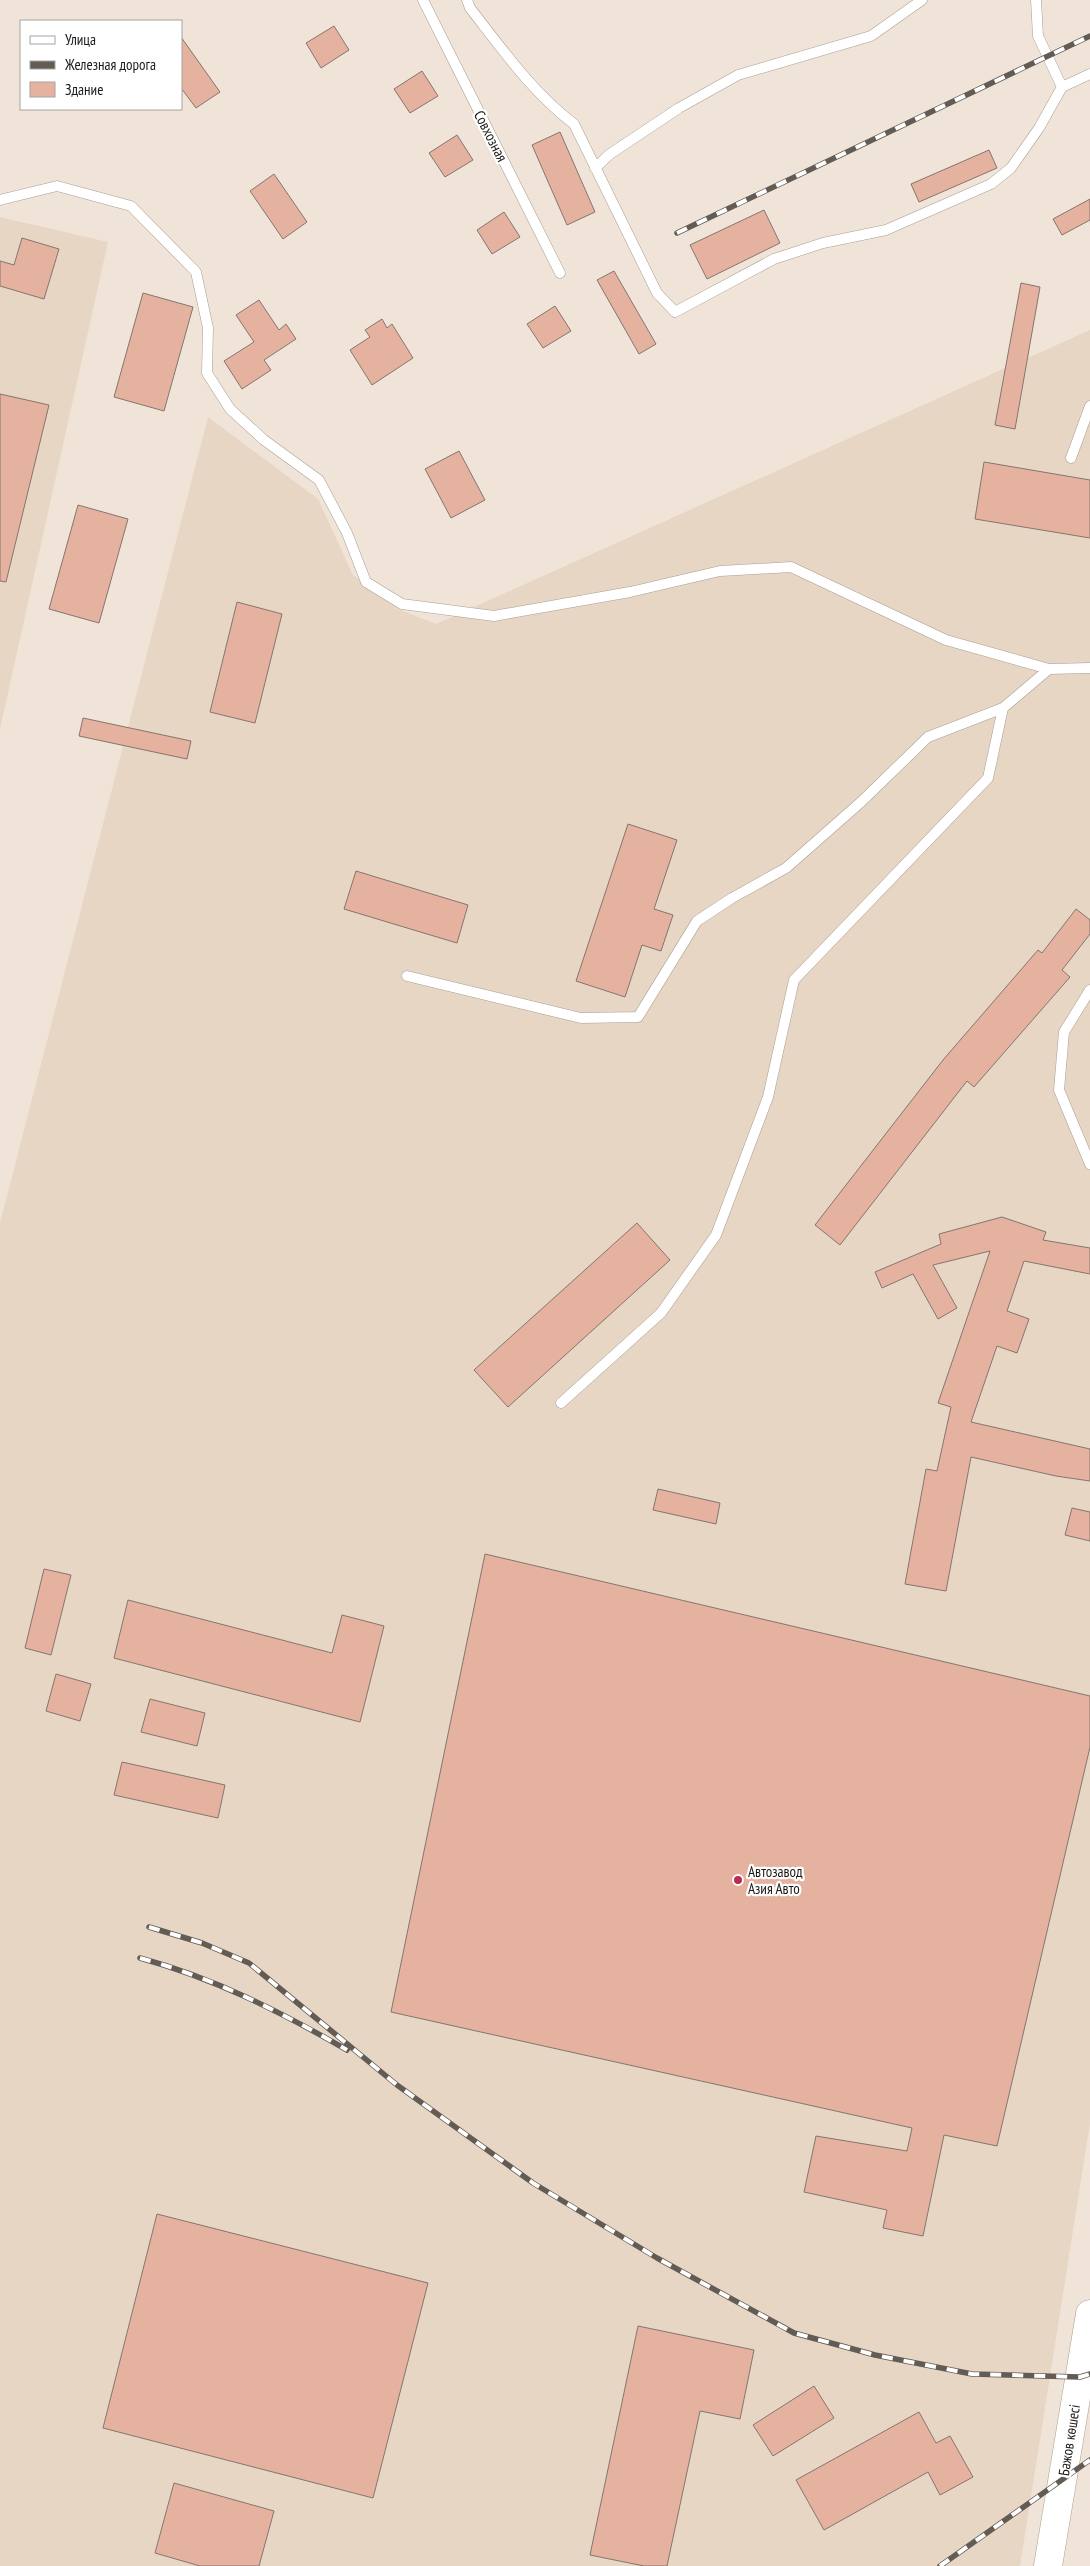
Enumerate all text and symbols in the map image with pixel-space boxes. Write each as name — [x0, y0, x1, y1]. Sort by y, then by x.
legend — [20, 20, 182, 110]
text: Улица — [65, 30, 96, 49]
text: Железная дорога — [64, 55, 156, 74]
text: Здание — [65, 80, 103, 99]
street label: Совхозная — [470, 107, 512, 165]
place label: Автозавод Азия Авто — [748, 1862, 803, 1898]
marker: Автозавод Азия Авто — [732, 1874, 744, 1886]
street label: Бажов көшесі — [1054, 2403, 1084, 2477]

